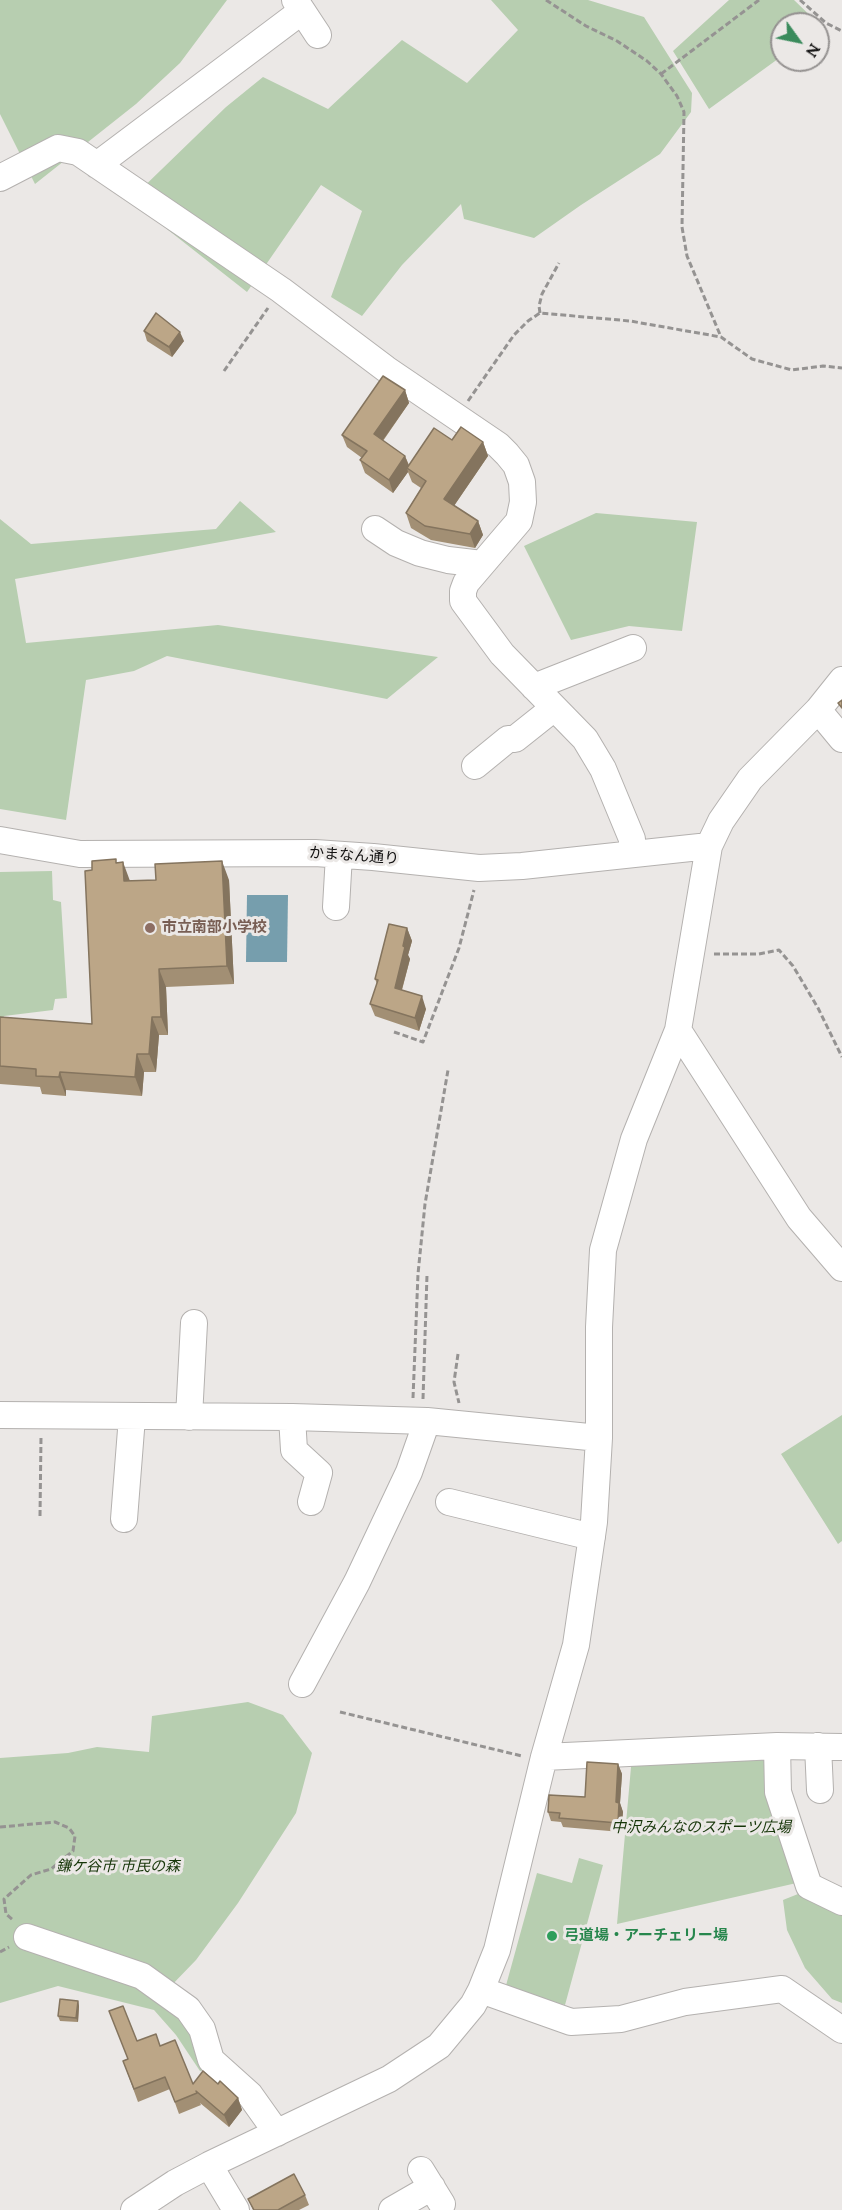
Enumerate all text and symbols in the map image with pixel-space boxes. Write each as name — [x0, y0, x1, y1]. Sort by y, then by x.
north arrow — [770, 12, 830, 72]
text: N — [802, 40, 825, 61]
street label: かまなん通り — [308, 844, 400, 868]
place label: 市立南部小学校 — [162, 919, 267, 937]
marker: 市立南部小学校 — [143, 921, 157, 935]
park label: 中沢みんなのスポーツ広場 — [611, 1819, 791, 1837]
park label: 鎌ケ谷市 市民の森 — [56, 1858, 180, 1876]
place label: 弓道場・アーチェリー場 — [564, 1927, 728, 1945]
marker: 弓道場・アーチェリー場 — [545, 1929, 559, 1943]

